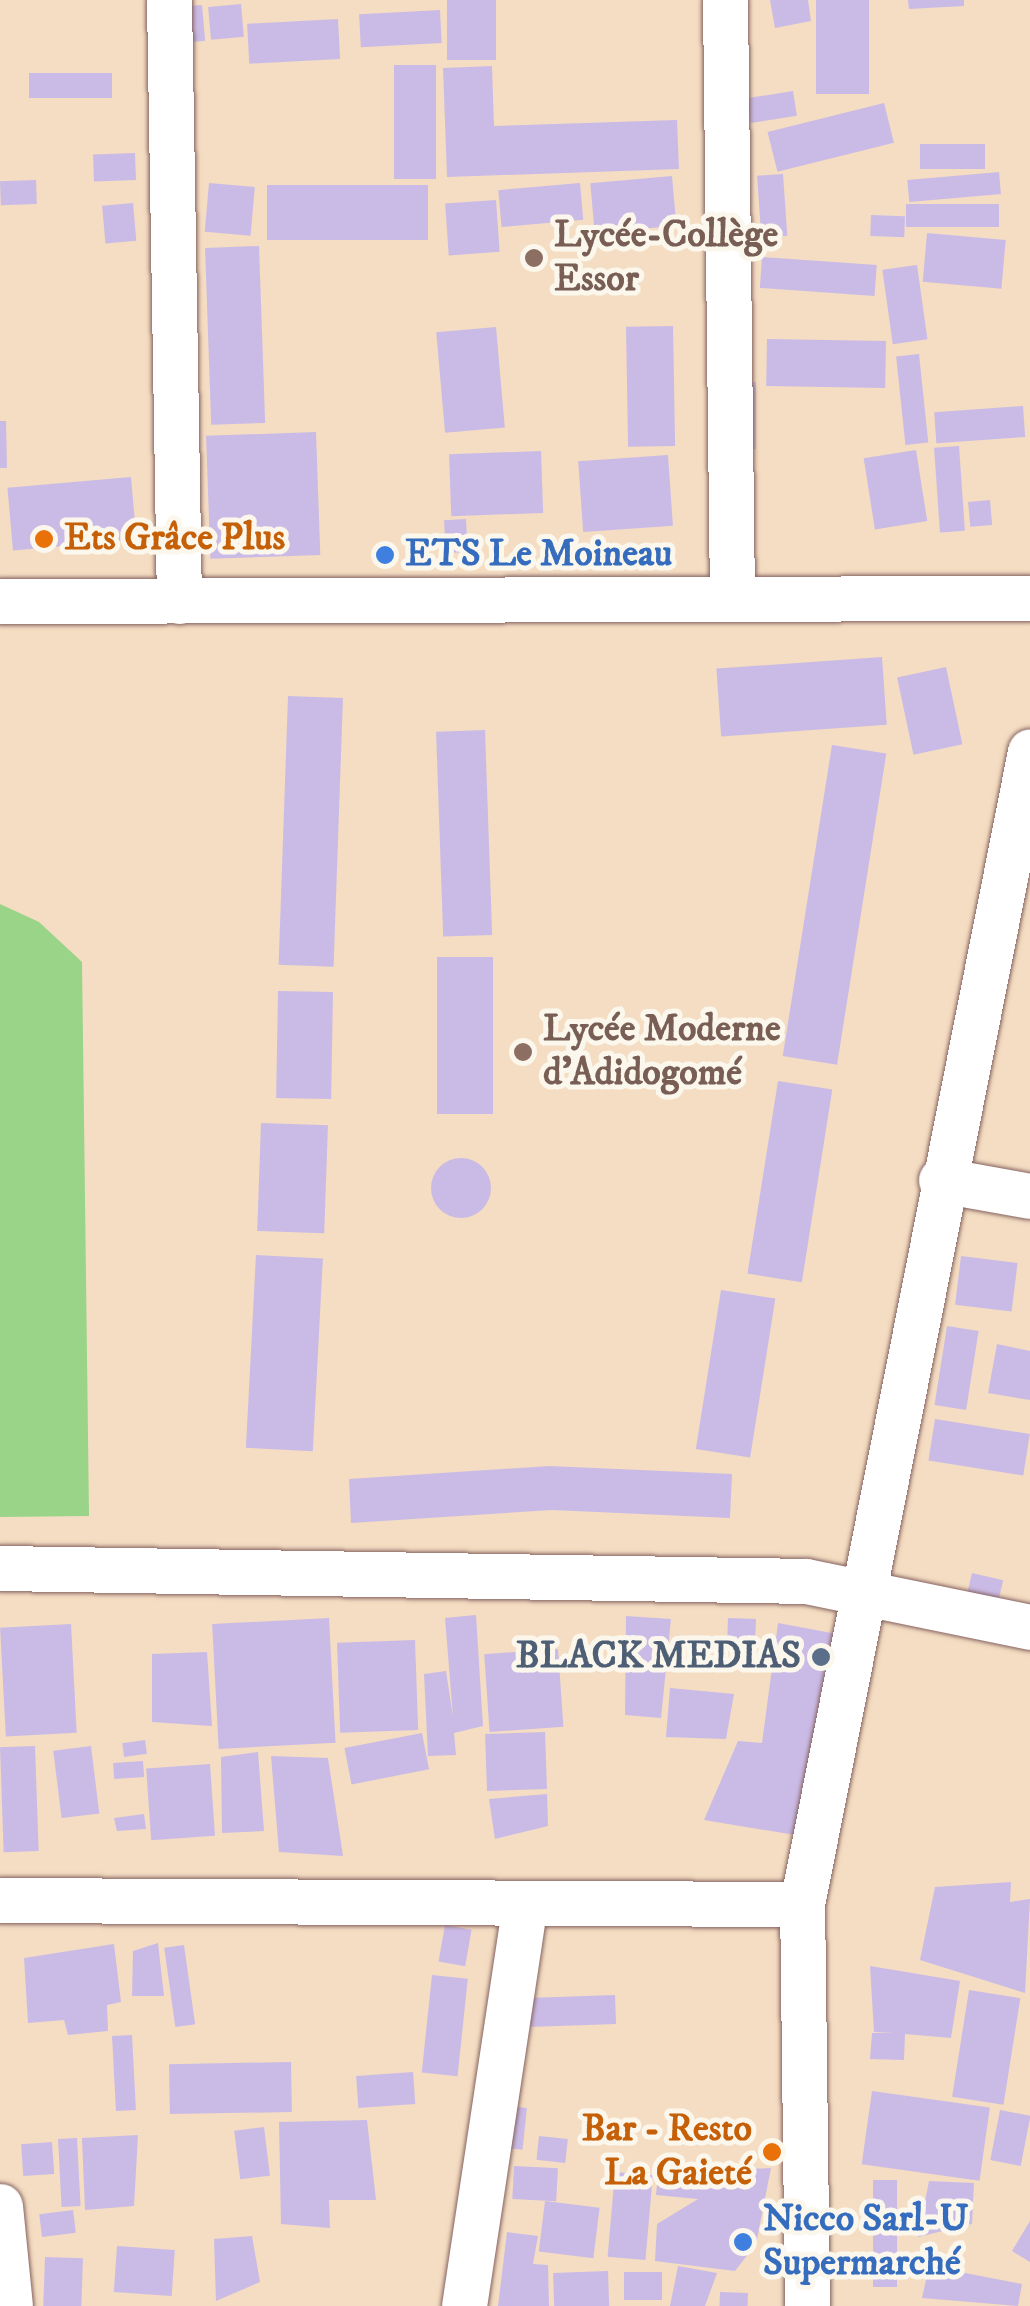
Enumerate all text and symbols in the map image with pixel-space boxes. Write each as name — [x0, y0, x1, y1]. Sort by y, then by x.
place label: Lycée-Collège Essor — [554, 213, 778, 302]
marker: Lycée-Collège Essor — [523, 247, 545, 269]
place label: Ets Grâce Plus — [64, 516, 285, 562]
marker: Ets Grâce Plus — [33, 528, 55, 550]
place label: ETS Le Moineau — [405, 532, 672, 578]
marker: ETS Le Moineau — [374, 544, 396, 566]
place label: Lycée Moderne d'Adidogomé — [543, 1007, 781, 1096]
marker: Lycée Moderne d'Adidogomé — [512, 1041, 534, 1063]
place label: BLACK MEDIAS — [516, 1634, 801, 1680]
marker: BLACK MEDIAS — [810, 1646, 832, 1668]
place label: Bar - Resto La Gaieté — [582, 2107, 752, 2196]
marker: Bar - Resto La Gaieté — [761, 2141, 783, 2163]
place label: Nicco Sarl-U Supermarché — [763, 2197, 969, 2286]
marker: Nicco Sarl-U Supermarché — [732, 2231, 754, 2253]

